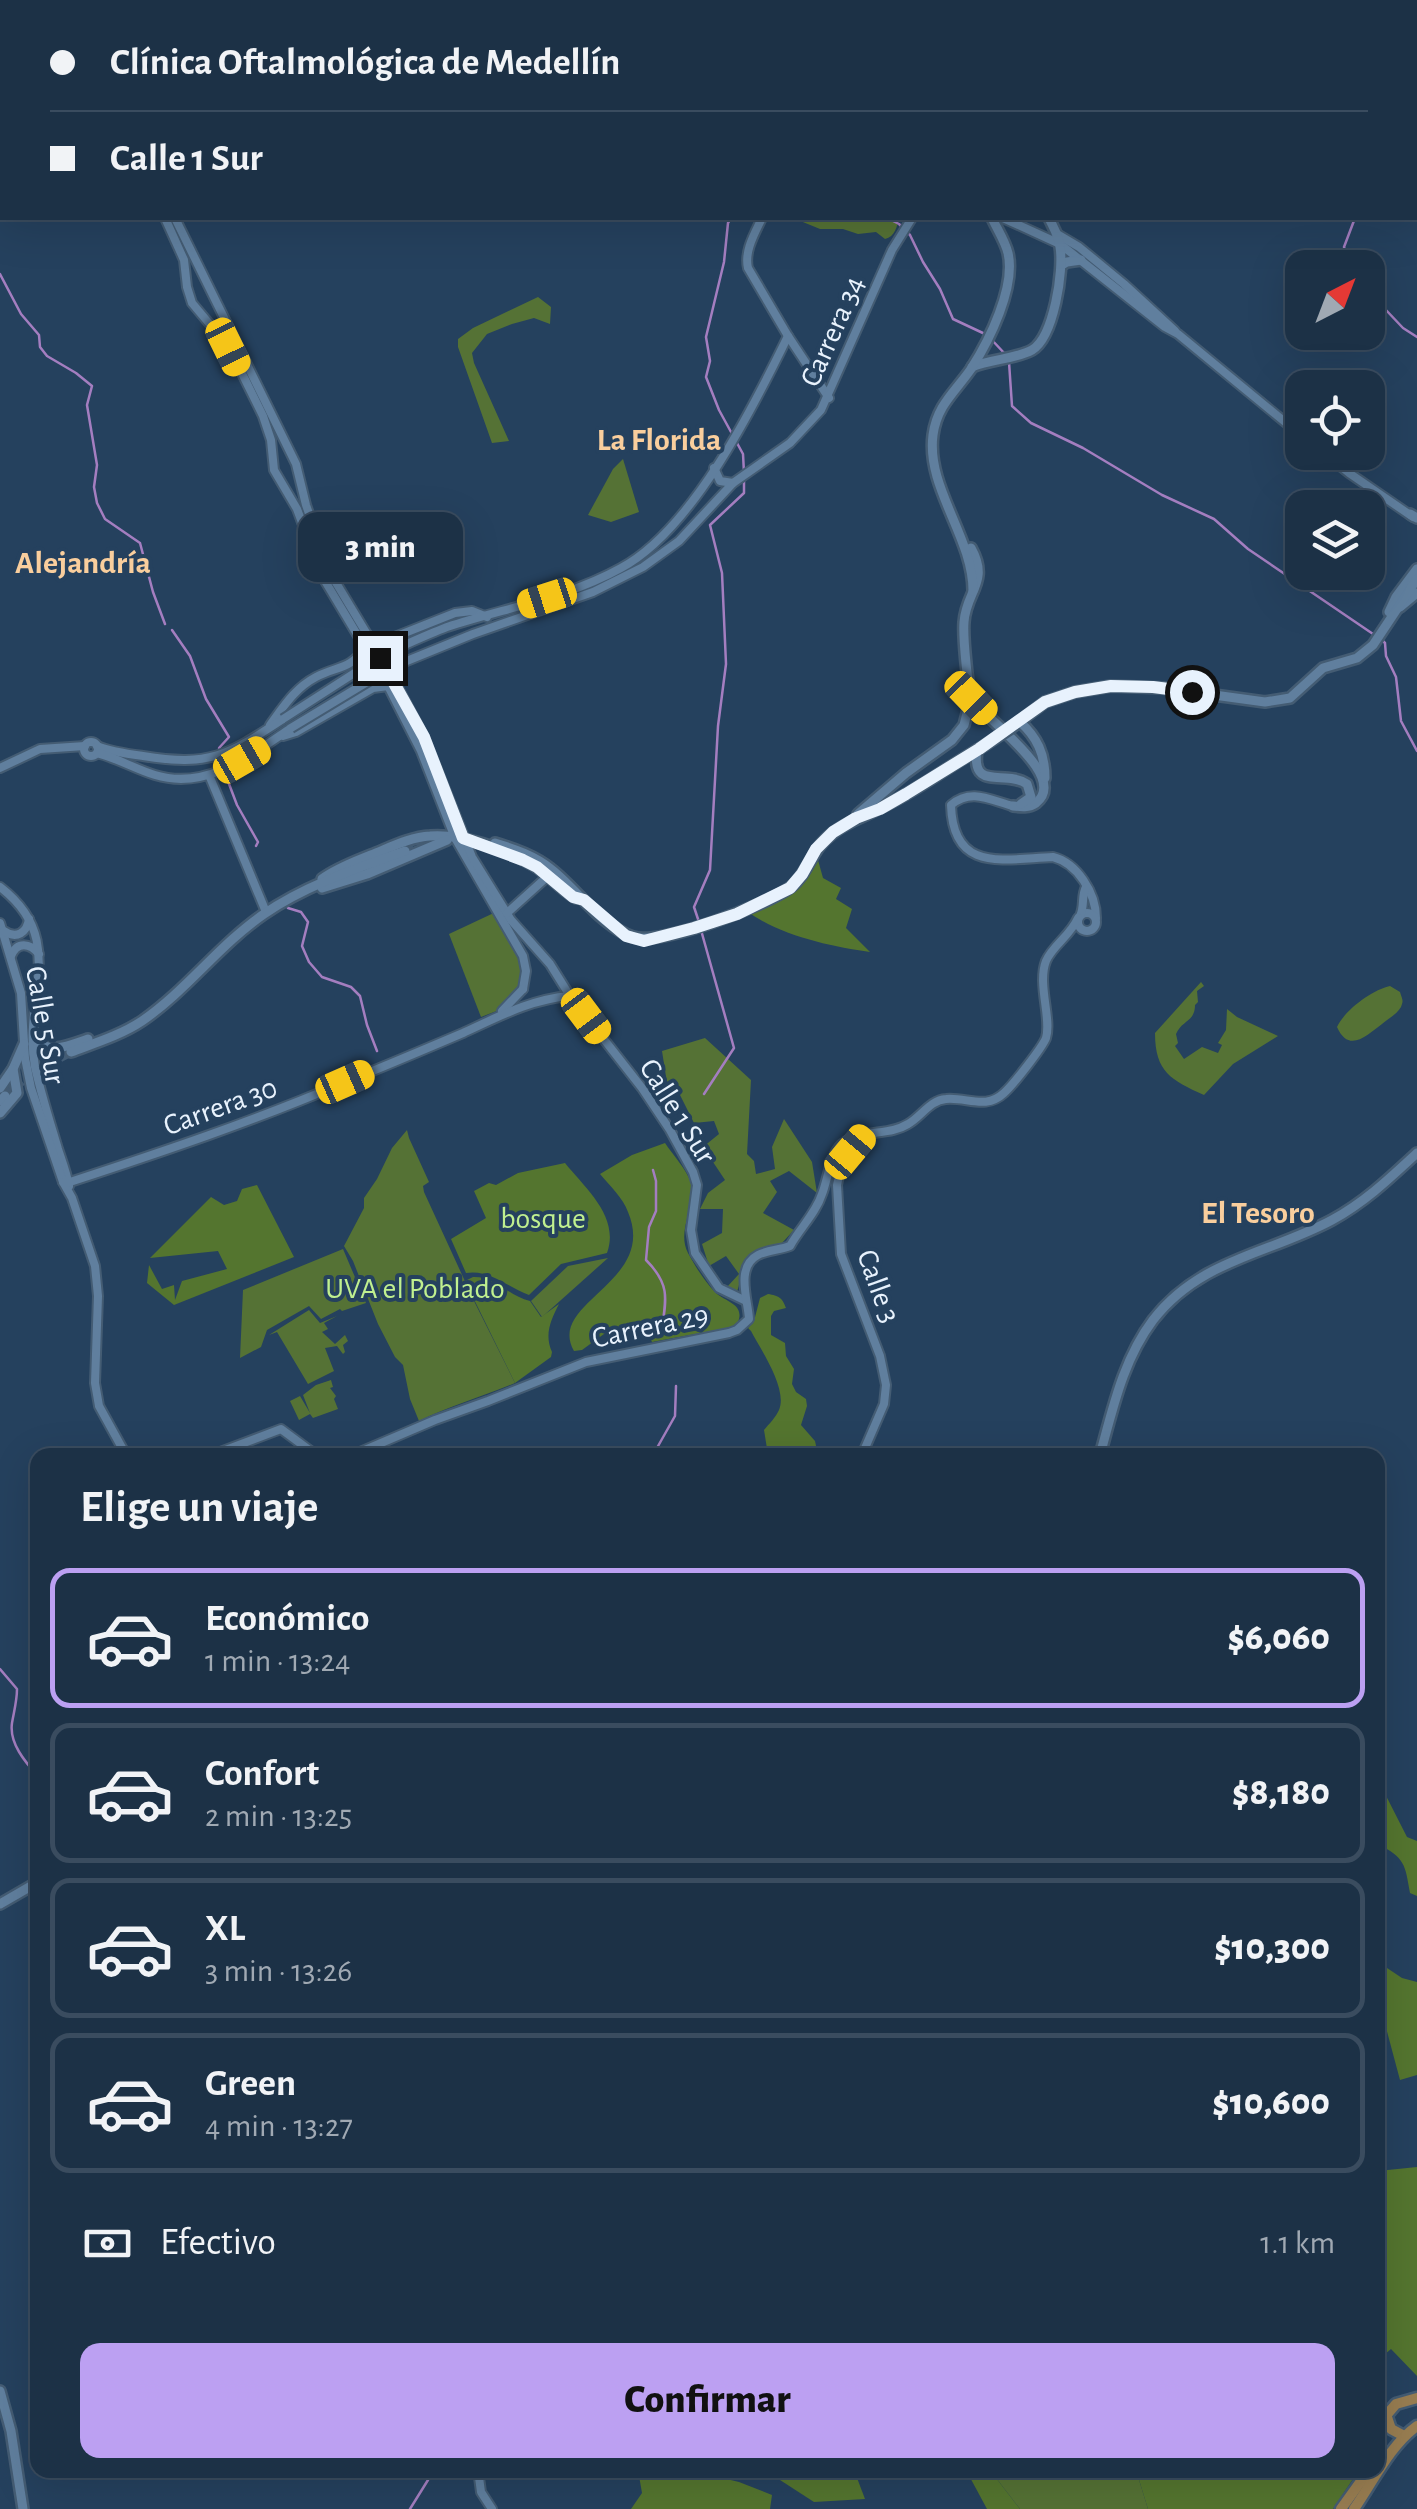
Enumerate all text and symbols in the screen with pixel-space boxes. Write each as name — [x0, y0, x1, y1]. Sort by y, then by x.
text: Clínica Oftalmológica de Medellín — [110, 44, 620, 82]
text: Calle 1 Sur — [110, 140, 263, 178]
north arrow — [1285, 250, 1385, 350]
map controls — [1285, 250, 1385, 590]
street label: Carrera 34 — [795, 272, 870, 391]
car — [201, 313, 255, 381]
button: locate — [1285, 370, 1385, 470]
district label: La Florida — [597, 424, 721, 456]
button: layers — [1285, 490, 1385, 590]
callout: 3 min — [298, 513, 462, 583]
text: 3 min — [345, 531, 416, 563]
district label: Alejandría — [15, 547, 151, 579]
car — [514, 574, 580, 622]
route end — [358, 636, 403, 681]
car — [939, 666, 1003, 730]
route start — [1170, 670, 1215, 715]
car — [209, 732, 275, 788]
street label: Calle 5 Sur — [20, 964, 70, 1087]
car — [556, 983, 616, 1049]
street label: Calle 1 Sur — [633, 1054, 721, 1169]
car — [311, 1056, 379, 1108]
street label: Carrera 30 — [159, 1073, 281, 1141]
car — [819, 1119, 881, 1185]
district label: El Tesoro — [1201, 1197, 1315, 1229]
park label: bosque — [500, 1204, 586, 1234]
street label: Calle 3 — [851, 1246, 905, 1327]
park label: UVA el Poblado — [325, 1274, 505, 1304]
street label: Carrera 29 — [589, 1300, 711, 1354]
text: Elige un viaje — [80, 1485, 319, 1530]
icon: car — [85, 1593, 175, 1683]
text: Económico — [205, 1600, 369, 1638]
text: $6,060 — [1227, 1619, 1330, 1657]
text: 1 min · 13:24 — [205, 1645, 351, 1677]
icon: car — [85, 1748, 175, 1838]
text: Confort — [205, 1755, 319, 1793]
text: $8,180 — [1232, 1774, 1330, 1812]
text: 2 min · 13:25 — [205, 1800, 352, 1832]
icon: car — [85, 1903, 175, 1993]
text: XL — [205, 1910, 245, 1948]
text: $10,300 — [1214, 1929, 1330, 1967]
text: 3 min · 13:26 — [205, 1955, 352, 1987]
icon: car — [85, 2058, 175, 2148]
text: Green — [205, 2065, 296, 2103]
text: $10,600 — [1212, 2084, 1330, 2122]
text: 4 min · 13:27 — [205, 2110, 353, 2142]
icon: cash — [80, 2216, 135, 2271]
text: Efectivo — [160, 2224, 276, 2262]
text: 1.1 km — [1260, 2227, 1335, 2259]
button: Confirmar — [80, 2343, 1335, 2458]

